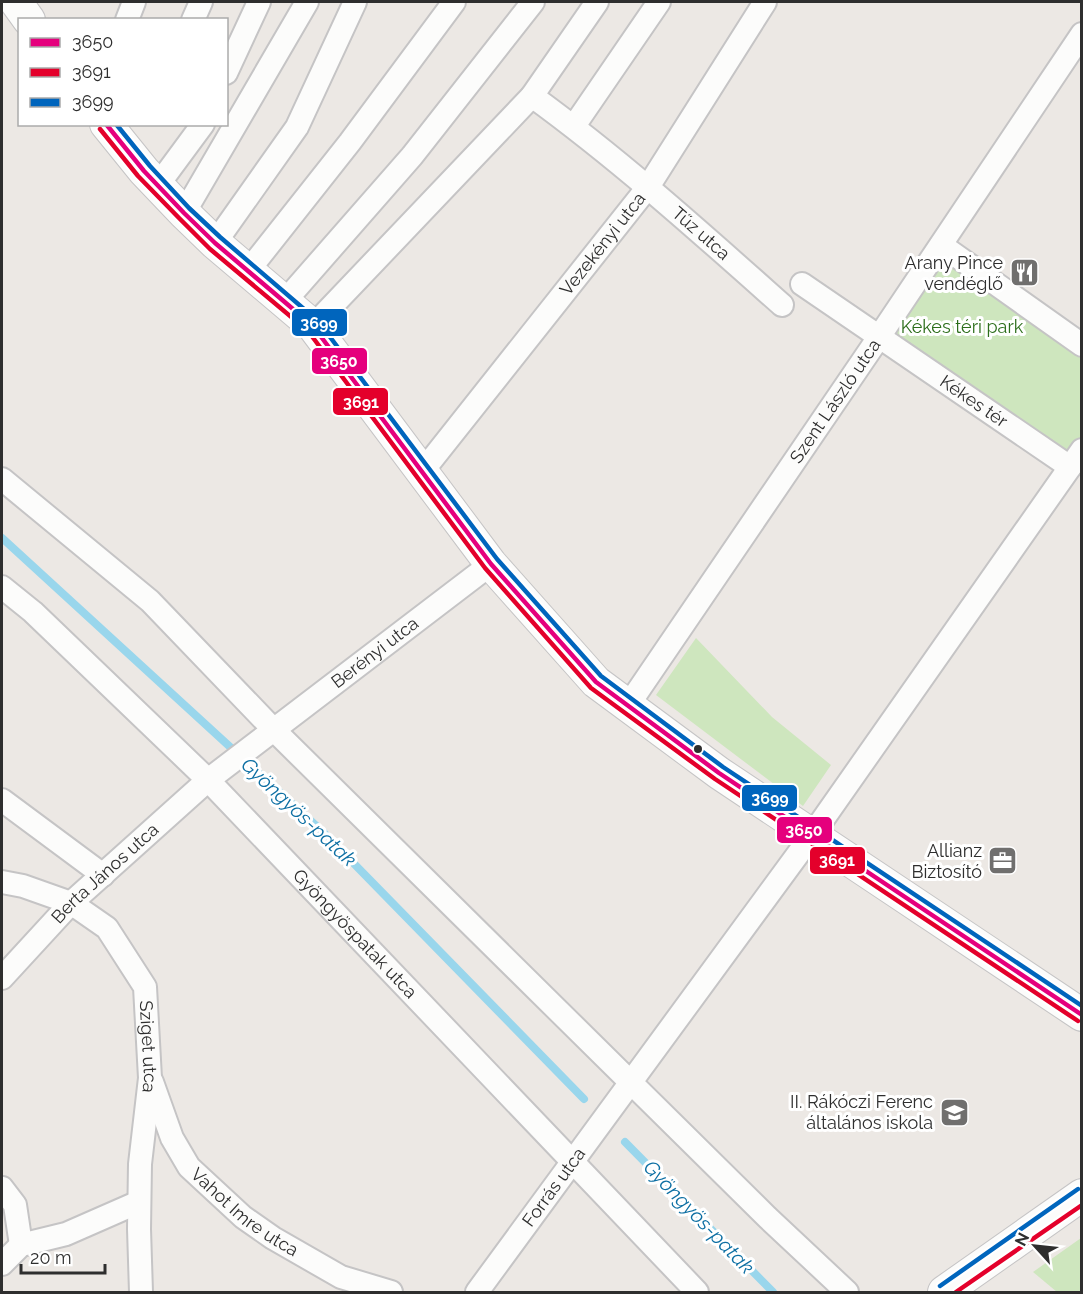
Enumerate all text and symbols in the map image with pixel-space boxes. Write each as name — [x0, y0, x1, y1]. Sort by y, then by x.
legend — [18, 18, 228, 126]
text: 3650 — [72, 31, 113, 52]
text: 3691 — [72, 61, 111, 82]
text: 3699 — [72, 91, 114, 112]
street label: Vezekényi utca — [555, 188, 650, 299]
street label: Tűz utca — [668, 202, 735, 264]
place label: Arany Pince vendéglő — [905, 252, 1003, 294]
restaurant icon: Arany Pince vendéglő — [1008, 257, 1040, 289]
line badge: 3699 — [291, 308, 348, 337]
text: 3699 — [300, 314, 338, 333]
park label: Kékes téri park — [901, 316, 1024, 337]
street label: Szent László utca — [785, 335, 885, 467]
line badge: 3650 — [311, 347, 368, 375]
text: 3650 — [320, 352, 358, 371]
street label: Kékes tér — [936, 370, 1012, 432]
line badge: 3691 — [332, 387, 389, 416]
text: 3691 — [343, 393, 379, 412]
street label: Berényi utca — [327, 612, 422, 692]
unlabelled marker — [692, 743, 704, 755]
water label: Gyöngyös-patak — [236, 752, 362, 872]
line badge: 3699 — [741, 784, 798, 812]
text: 3699 — [751, 789, 789, 808]
line badge: 3650 — [776, 816, 833, 844]
street label: Berta János utca — [47, 819, 163, 927]
text: 3650 — [785, 821, 823, 840]
place label: Allianz Biztosító — [911, 840, 982, 882]
office icon: Allianz Biztosító — [987, 845, 1019, 877]
line badge: 3691 — [809, 846, 866, 875]
text: 3691 — [819, 851, 855, 870]
street label: Gyöngyöspatak utca — [289, 865, 422, 1002]
street label: Sziget utca — [136, 1000, 161, 1094]
place label: II. Rákóczi Ferenc általános iskola — [790, 1091, 933, 1133]
school or university icon: II. Rákóczi Ferenc általános iskola — [938, 1096, 970, 1128]
street label: Forrás utca — [518, 1143, 589, 1230]
water label: Gyöngyös-patak — [639, 1155, 760, 1279]
street label: Vahot Imre utca — [187, 1163, 302, 1260]
north arrow — [1005, 1216, 1065, 1276]
text: N — [1011, 1230, 1033, 1249]
scale bar — [21, 1237, 105, 1275]
text: 20 m — [30, 1247, 72, 1268]

